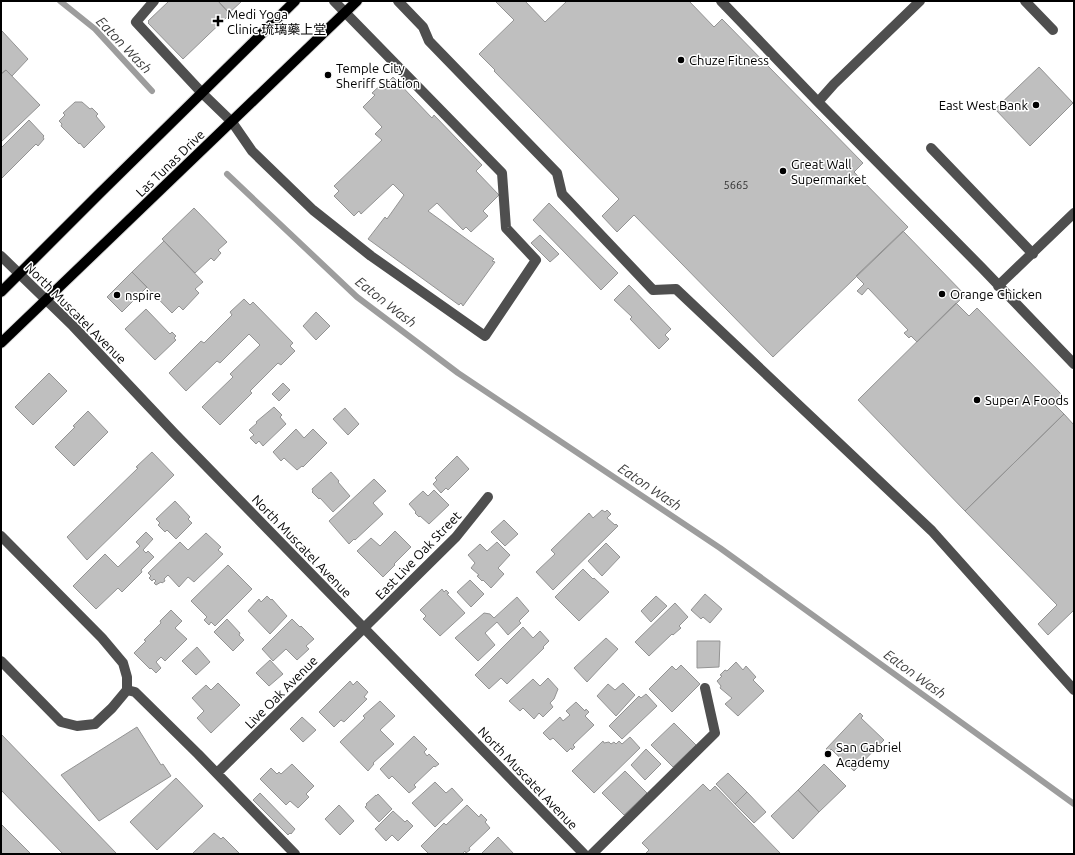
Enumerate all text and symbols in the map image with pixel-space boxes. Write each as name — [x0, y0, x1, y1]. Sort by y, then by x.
place label: Medi Yoga Clinic 琉璃藥上堂 — [227, 7, 326, 36]
water label: Eaton Wash — [93, 13, 155, 77]
marker: Medi Yoga Clinic 琉璃藥上堂 — [212, 15, 224, 27]
place label: Chuze Fitness — [689, 53, 769, 67]
marker: Chuze Fitness — [676, 55, 686, 65]
place label: Temple City Sheriff Station — [336, 61, 420, 90]
marker: Temple City Sheriff Station — [323, 70, 333, 80]
place label: East West Bank — [939, 98, 1028, 112]
marker: East West Bank — [1031, 100, 1041, 110]
street label: Las Tunas Drive — [133, 127, 207, 199]
place label: Great Wall Supermarket — [791, 157, 866, 186]
marker: Great Wall Supermarket — [778, 166, 788, 176]
house number: 5665 — [724, 179, 748, 191]
street label: North Muscatel Avenue — [23, 260, 129, 366]
water label: Eaton Wash — [352, 273, 420, 331]
place label: Orange Chicken — [950, 287, 1042, 301]
place label: nspire — [125, 288, 161, 302]
marker: Orange Chicken — [937, 289, 947, 299]
marker: nspire — [112, 290, 122, 300]
place label: Super A Foods — [985, 393, 1069, 407]
marker: Super A Foods — [972, 395, 982, 405]
water label: Eaton Wash — [615, 460, 685, 514]
street label: North Muscatel Avenue — [249, 492, 355, 600]
street label: East Live Oak Street — [372, 508, 464, 602]
water label: Eaton Wash — [881, 646, 949, 702]
street label: Live Oak Avenue — [242, 653, 320, 731]
street label: North Muscatel Avenue — [475, 724, 581, 832]
place label: San Gabriel Academy — [836, 740, 902, 769]
marker: San Gabriel Academy — [823, 749, 833, 759]

